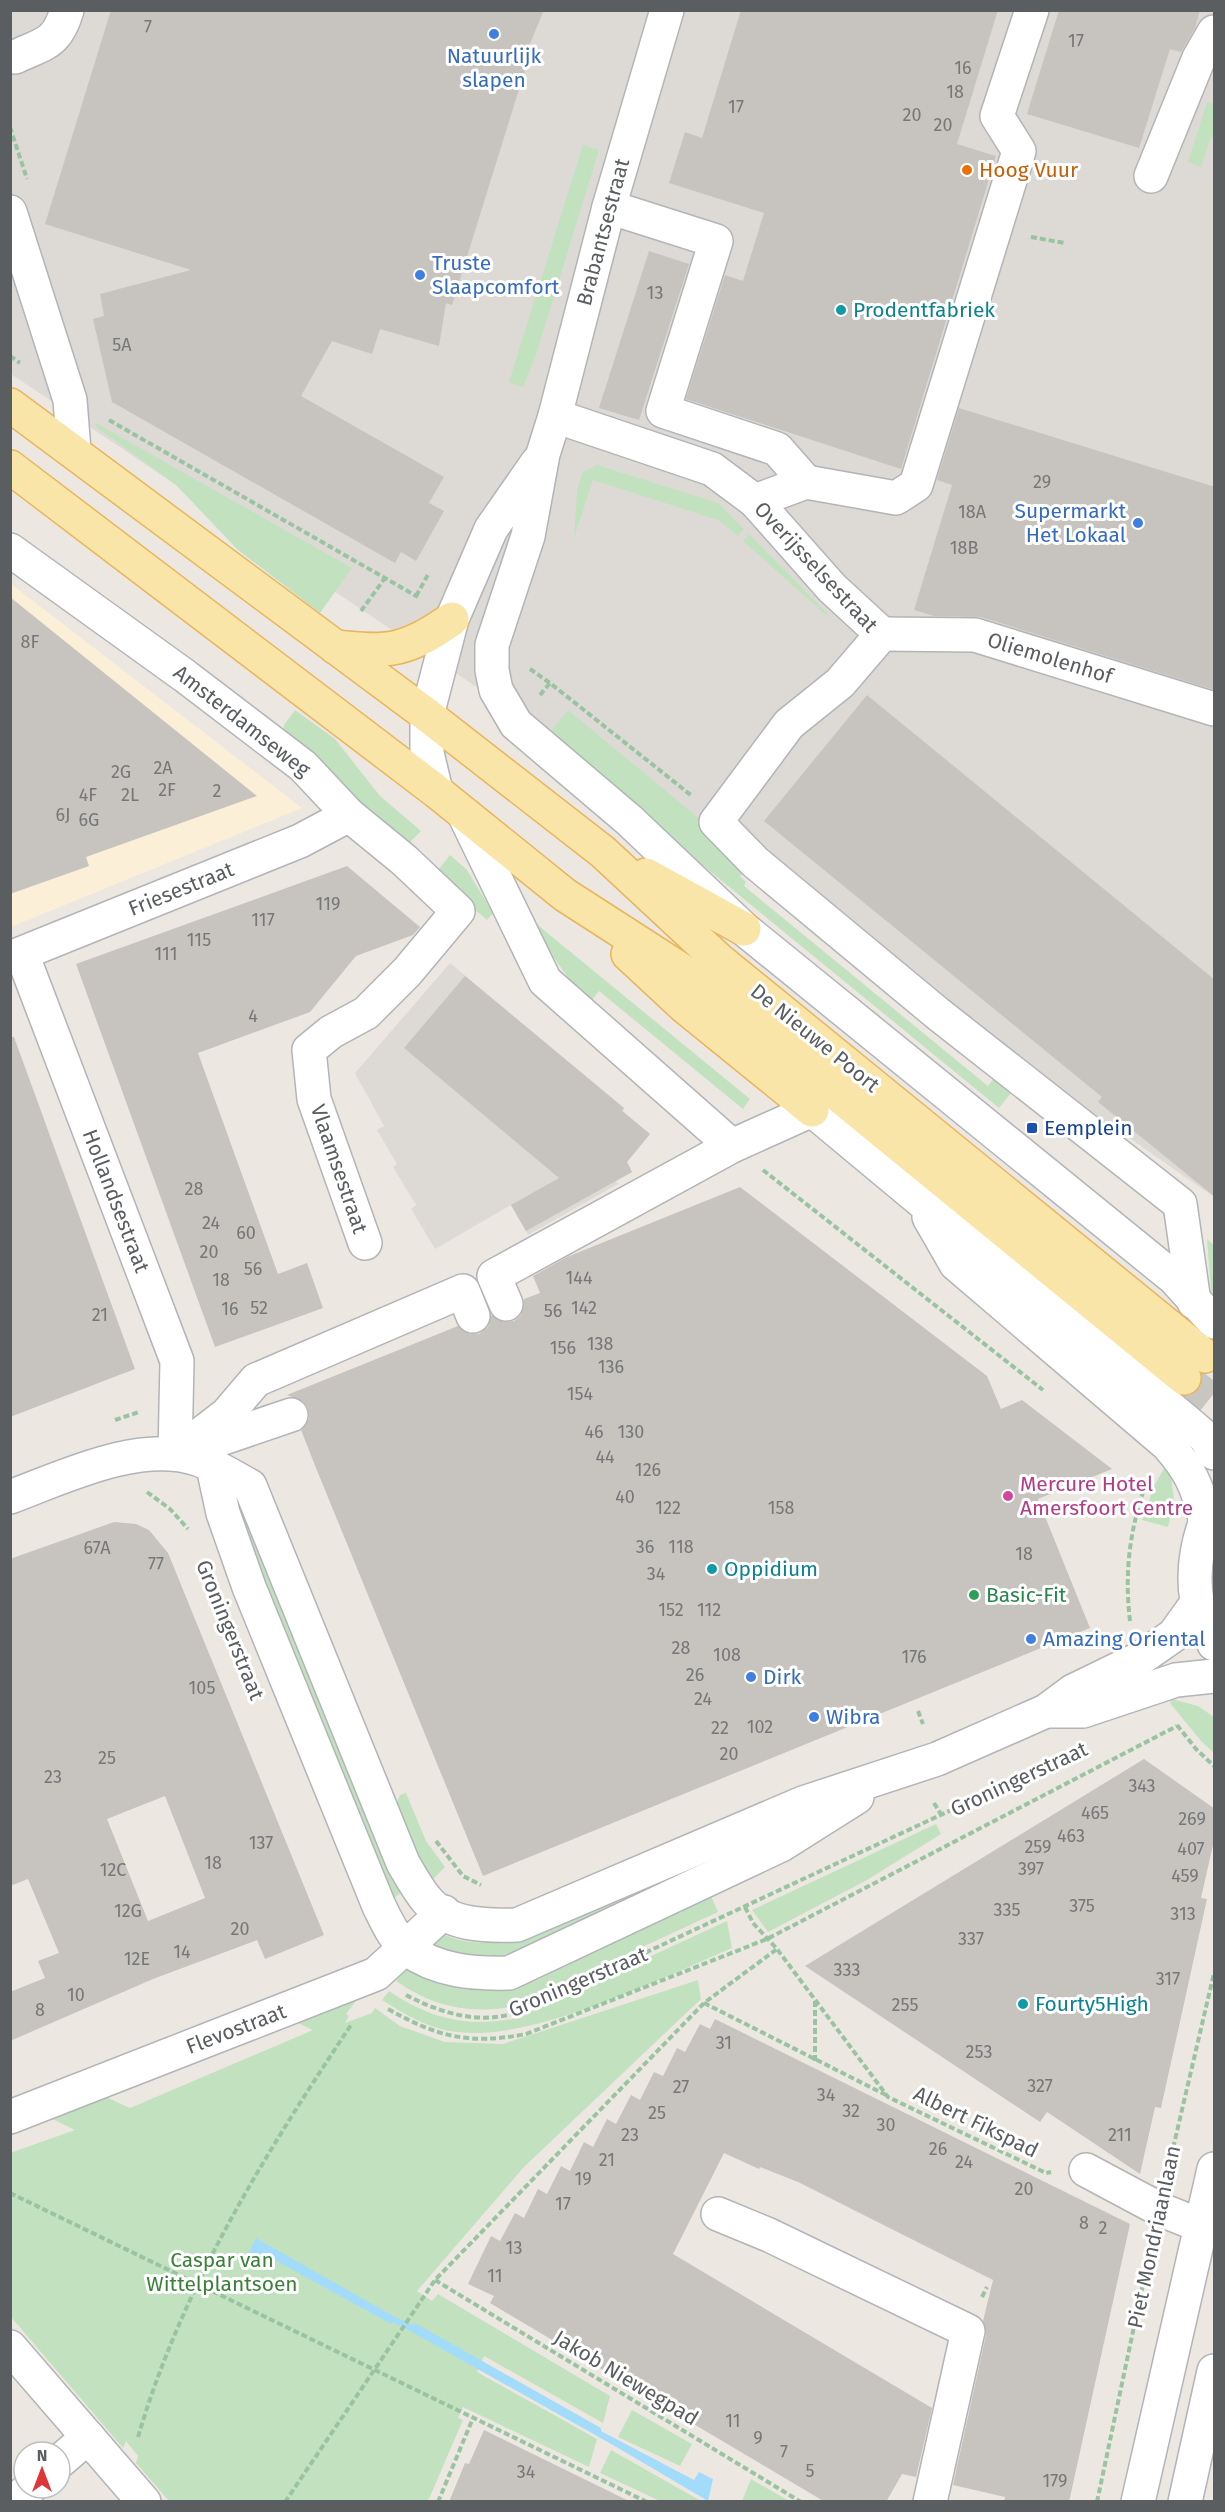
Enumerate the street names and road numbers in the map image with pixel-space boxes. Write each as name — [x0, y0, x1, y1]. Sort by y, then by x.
street label: Brabantsestraat — [571, 155, 635, 309]
street label: Overijsselsestraat — [749, 496, 884, 638]
street label: Oliemolenhof — [984, 627, 1118, 690]
street label: Amsterdamseweg — [168, 659, 316, 783]
street label: Friesestraat — [124, 856, 238, 922]
street label: De Nieuwe Poort — [745, 978, 885, 1098]
street label: Vlaamsestraat — [305, 1101, 373, 1237]
street label: Hollandsestraat — [77, 1126, 155, 1277]
street label: Groningerstraat — [190, 1556, 270, 1704]
street label: Groningerstraat — [946, 1736, 1092, 1822]
street label: Groningerstraat — [505, 1941, 652, 2023]
street label: Flevostraat — [182, 1998, 290, 2060]
street label: Albert Fikspad — [909, 2081, 1043, 2163]
street label: Piet Mondriaanlaan — [1122, 2143, 1186, 2331]
street label: Jakob Niewegpad — [549, 2325, 703, 2431]

